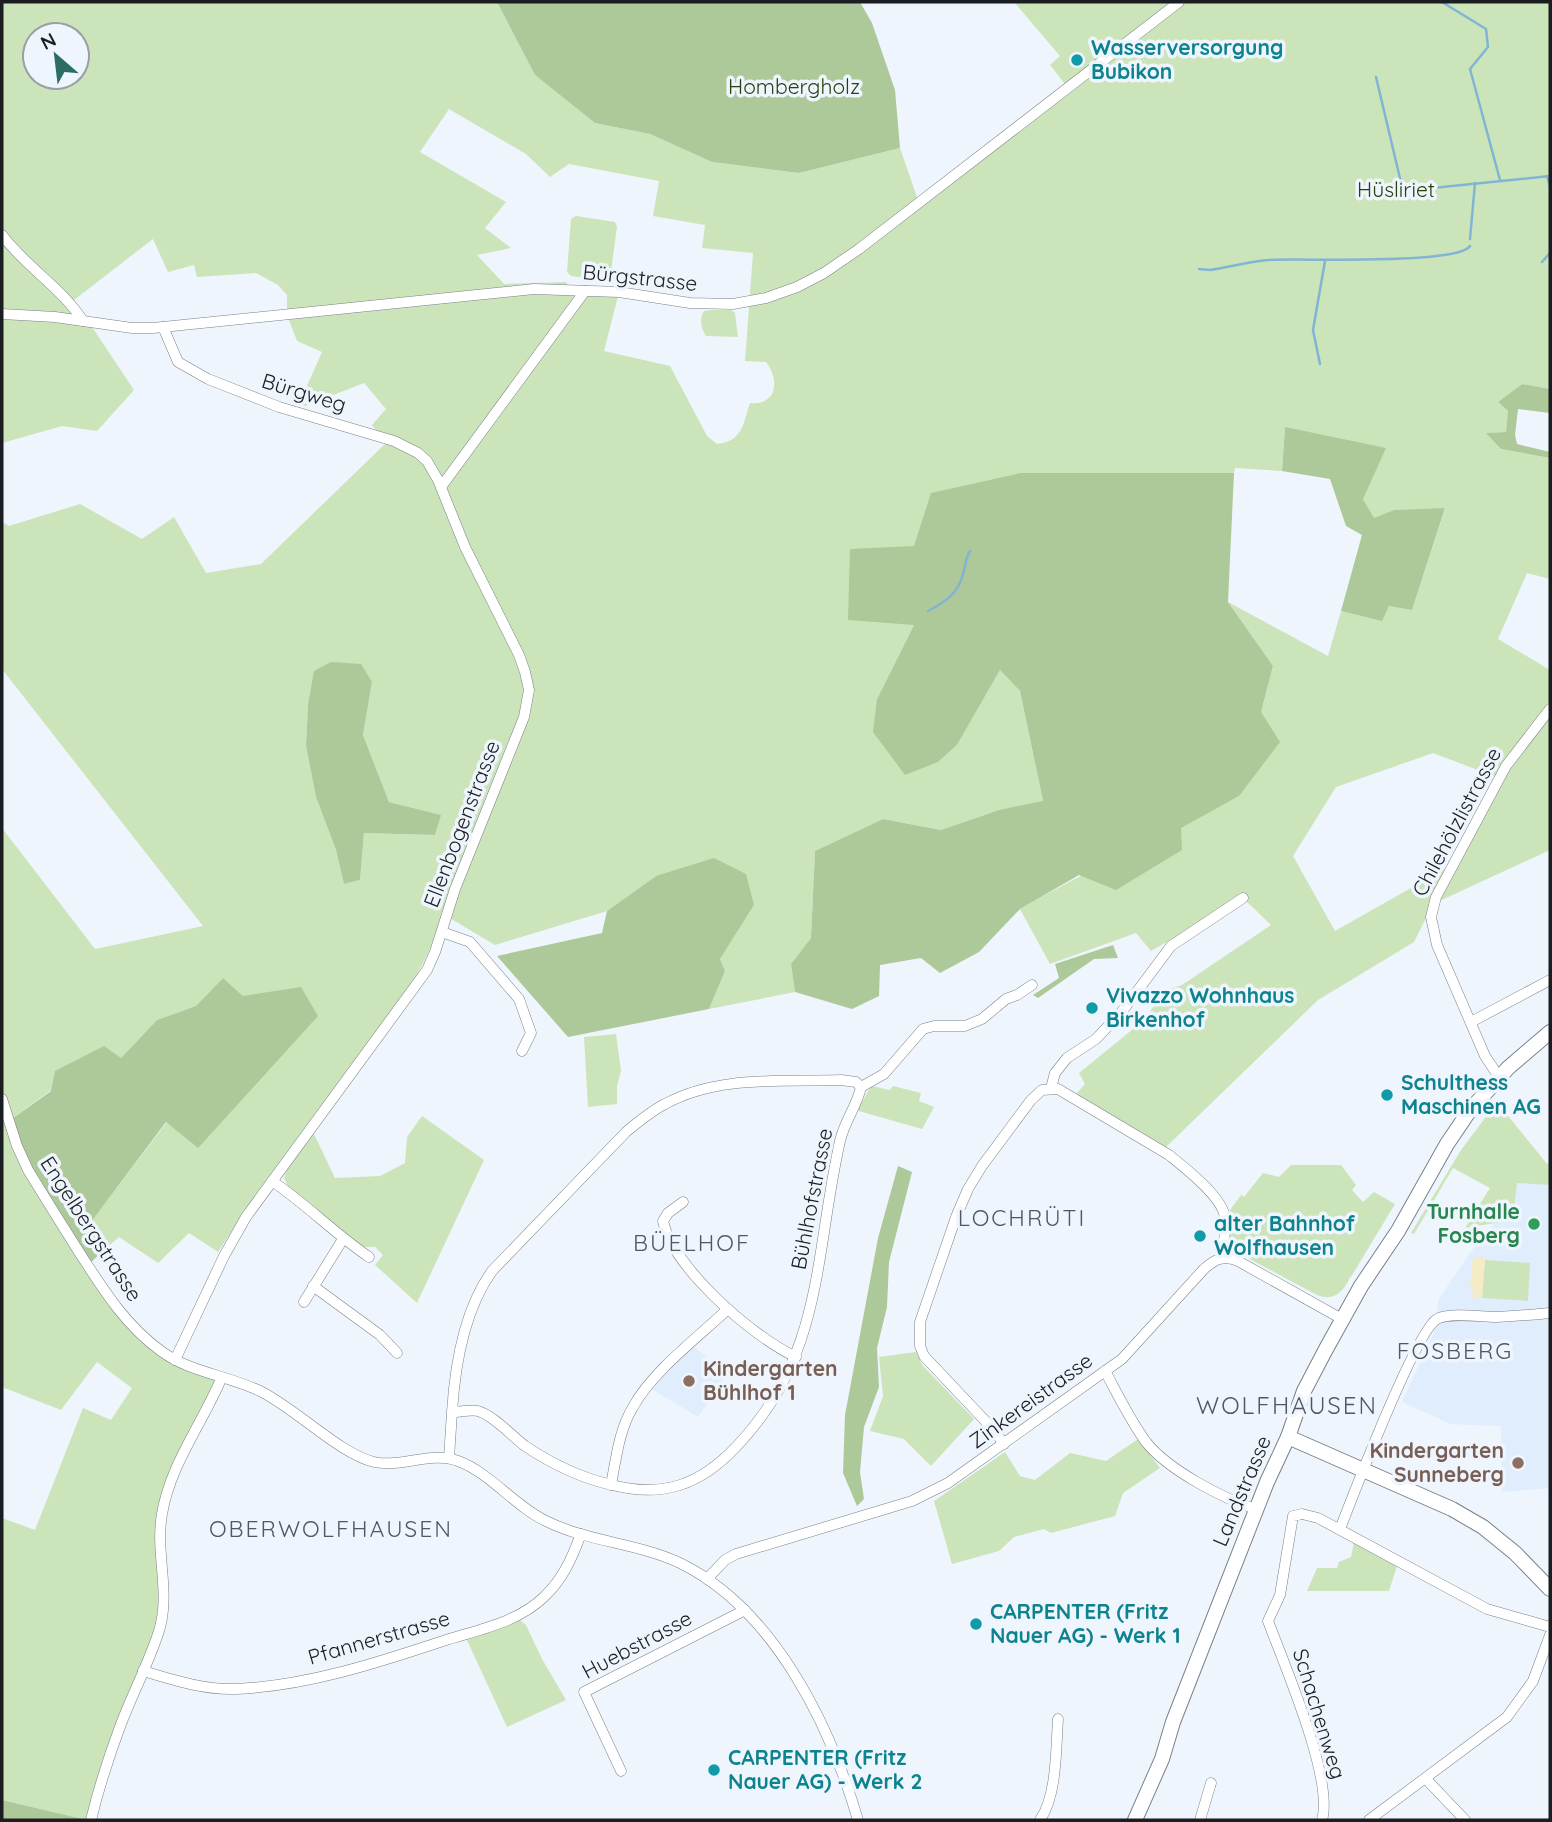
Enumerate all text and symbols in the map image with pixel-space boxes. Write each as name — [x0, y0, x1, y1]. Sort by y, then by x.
north arrow — [21, 21, 91, 91]
text: N — [36, 27, 60, 55]
place label: Wasserversorgung Bubikon — [1091, 34, 1283, 84]
marker: Wasserversorgung Bubikon — [1069, 52, 1085, 68]
park label: Hombergholz — [728, 73, 860, 99]
park label: Hüsliriet — [1357, 176, 1435, 202]
street label: Bürgstrasse — [581, 258, 699, 296]
street label: Bürgweg — [259, 367, 350, 417]
street label: Ellenbogenstrasse — [417, 737, 505, 911]
street label: Chilehölzlistrasse — [1406, 743, 1506, 900]
place label: Vivazzo Wohnhaus Birkenhof — [1106, 982, 1294, 1032]
marker: Vivazzo Wohnhaus Birkenhof — [1084, 1000, 1100, 1016]
place label: Schulthess Maschinen AG — [1401, 1069, 1541, 1119]
marker: Schulthess Maschinen AG — [1379, 1087, 1395, 1103]
street label: Bühlhofstrasse — [785, 1126, 837, 1272]
street label: Engelbergstrasse — [35, 1151, 148, 1306]
place label: Turnhalle Fosberg — [1426, 1198, 1520, 1248]
district label: LOCHRÜTI — [958, 1203, 1086, 1232]
place label: alter Bahnhof Wolfhausen — [1214, 1210, 1356, 1260]
marker: Turnhalle Fosberg — [1526, 1216, 1542, 1232]
district label: BÜELHOF — [633, 1228, 751, 1257]
marker: alter Bahnhof Wolfhausen — [1192, 1228, 1208, 1244]
district label: FOSBERG — [1397, 1336, 1513, 1365]
street label: Zinkereistrasse — [964, 1347, 1097, 1454]
place label: Kindergarten Bühlhof 1 — [703, 1355, 838, 1405]
marker: Kindergarten Bühlhof 1 — [681, 1373, 697, 1389]
district label: WOLFHAUSEN — [1196, 1390, 1378, 1420]
street label: Landstrasse — [1206, 1431, 1276, 1550]
place label: Kindergarten Sunneberg — [1369, 1437, 1504, 1487]
marker: Kindergarten Sunneberg — [1510, 1455, 1526, 1471]
district label: OBERWOLFHAUSEN — [209, 1514, 453, 1543]
place label: CARPENTER (Fritz Nauer AG) - Werk 1 — [990, 1598, 1181, 1648]
street label: Pfannerstrasse — [305, 1604, 453, 1670]
street label: Huebstrasse — [577, 1604, 696, 1684]
marker: CARPENTER (Fritz Nauer AG) - Werk 1 — [968, 1616, 984, 1632]
street label: Schachenweg — [1288, 1645, 1352, 1782]
place label: CARPENTER (Fritz Nauer AG) - Werk 2 — [728, 1744, 922, 1794]
marker: CARPENTER (Fritz Nauer AG) - Werk 2 — [706, 1762, 722, 1778]

